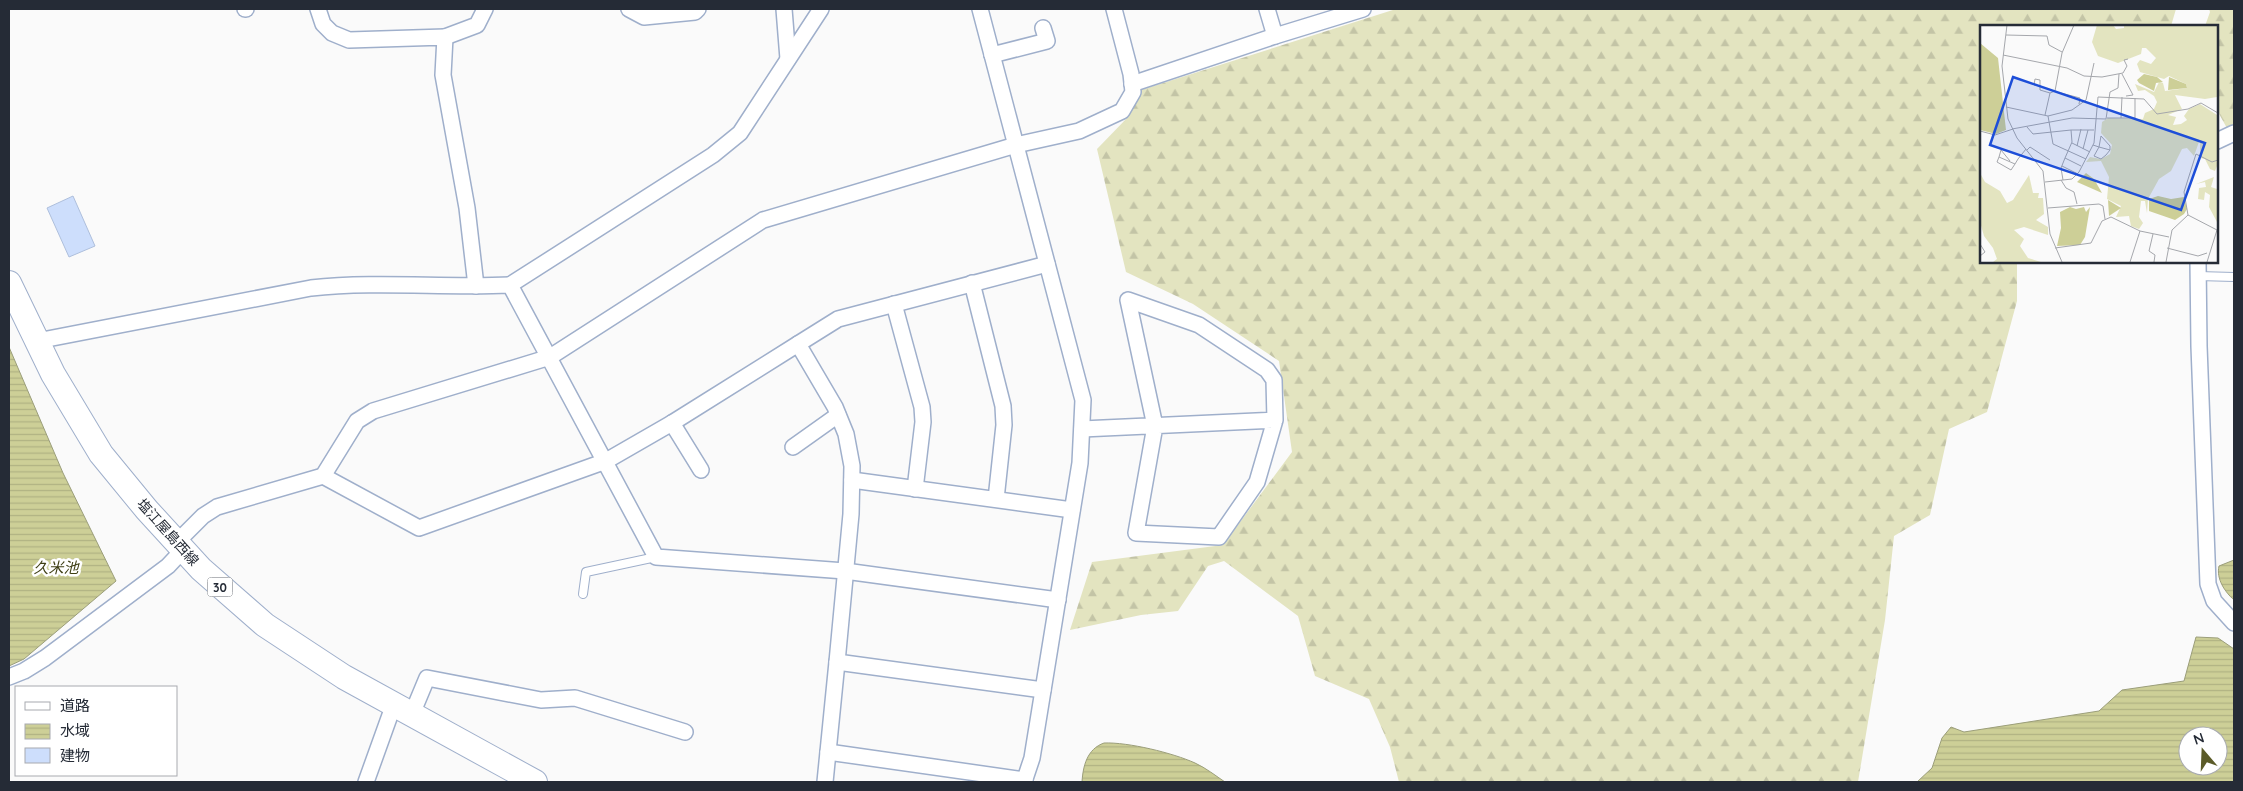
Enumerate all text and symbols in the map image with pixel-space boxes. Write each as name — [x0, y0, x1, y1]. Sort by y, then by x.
inset map — [1980, 25, 2218, 262]
street label: 塩江屋島西線 — [133, 495, 203, 569]
water label: 久米池 — [33, 558, 80, 577]
road number: 30 — [208, 578, 232, 596]
legend — [15, 686, 178, 776]
text: 道路 — [60, 696, 90, 715]
text: 水域 — [60, 721, 90, 740]
north arrow — [2178, 726, 2228, 776]
text: N — [2191, 729, 2207, 749]
text: 建物 — [60, 746, 90, 765]

